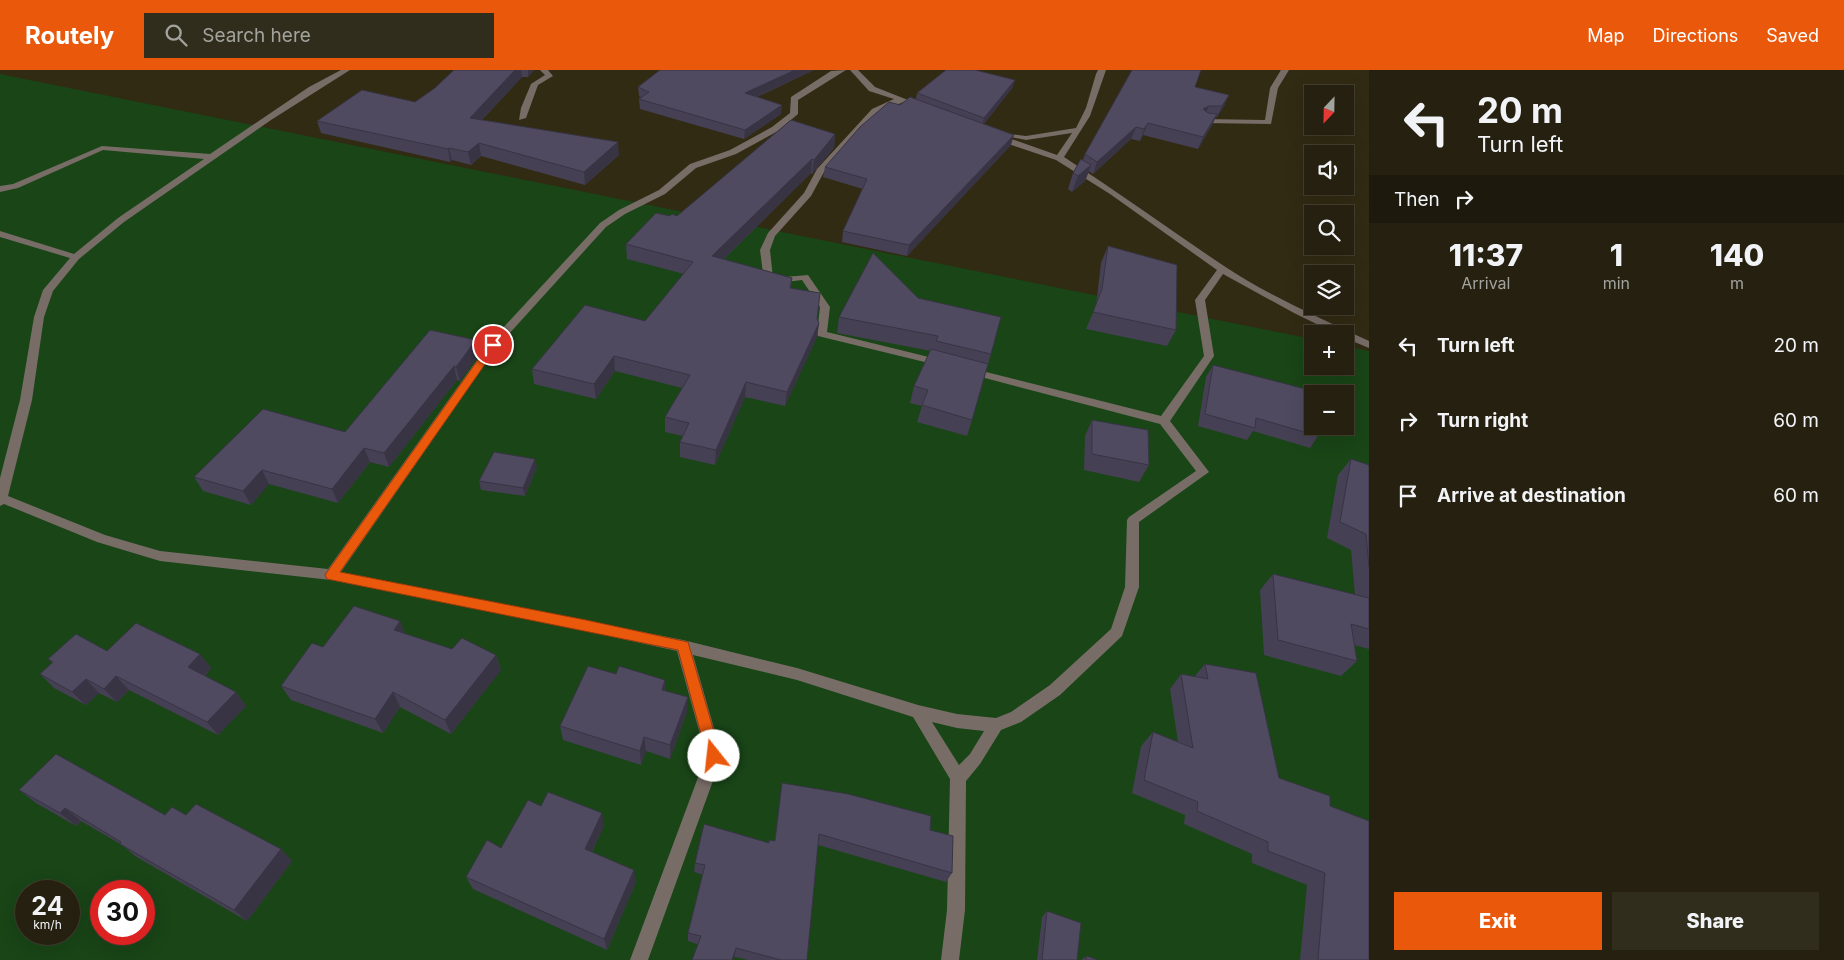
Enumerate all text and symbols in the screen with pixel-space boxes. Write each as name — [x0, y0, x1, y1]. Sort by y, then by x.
search box — [144, 13, 494, 58]
text: Routely — [25, 21, 114, 50]
icon: search — [162, 21, 190, 49]
text: Search here — [202, 24, 311, 47]
text: Map — [1587, 25, 1625, 46]
text: Directions — [1653, 25, 1738, 46]
text: Saved — [1766, 25, 1819, 46]
north arrow — [1304, 85, 1354, 135]
map controls — [1304, 85, 1354, 435]
text: 20 m — [1477, 89, 1563, 131]
icon: left — [1394, 90, 1459, 155]
text: Turn left — [1477, 131, 1563, 157]
button: sound — [1304, 145, 1354, 195]
icon: right — [1450, 185, 1478, 213]
text: Then — [1394, 188, 1440, 211]
button: search — [1304, 205, 1354, 255]
text: 11:37 — [1449, 237, 1523, 273]
text: 1 — [1610, 237, 1623, 273]
text: 140 — [1710, 237, 1764, 273]
button: layers — [1304, 265, 1354, 315]
text: Arrival — [1461, 273, 1510, 293]
text: min — [1603, 273, 1630, 293]
text: m — [1730, 273, 1744, 293]
pin — [472, 324, 514, 366]
button: + — [1304, 325, 1354, 375]
icon: arrive — [479, 331, 507, 359]
icon: left — [1394, 332, 1422, 360]
text: Turn left — [1437, 334, 1515, 357]
text: 20 m — [1773, 334, 1819, 357]
button: − — [1304, 385, 1354, 435]
icon: right — [1394, 407, 1422, 435]
text: Turn right — [1437, 409, 1528, 432]
text: 60 m — [1773, 409, 1819, 432]
icon: arrive — [1394, 482, 1422, 510]
text: Arrive at destination — [1437, 484, 1626, 507]
text: 60 m — [1773, 484, 1819, 507]
position arrow — [687, 729, 739, 781]
speed limit sign: 30 — [90, 880, 155, 945]
text: 24 — [31, 891, 64, 921]
button: Exit — [1394, 892, 1602, 950]
button: Share — [1612, 892, 1819, 950]
text: km/h — [33, 917, 62, 932]

